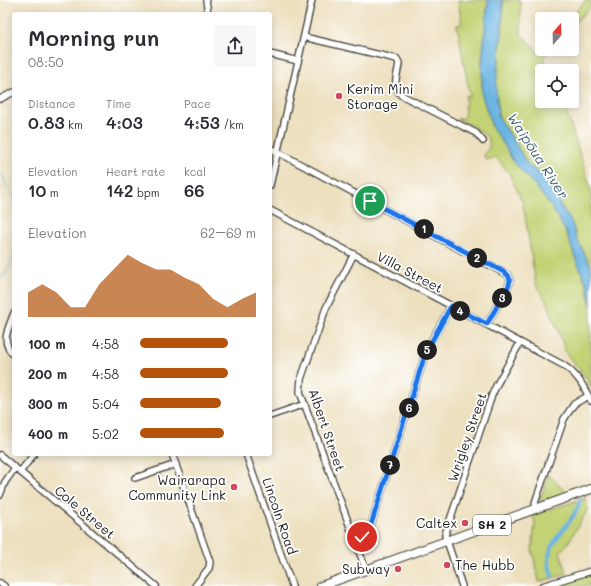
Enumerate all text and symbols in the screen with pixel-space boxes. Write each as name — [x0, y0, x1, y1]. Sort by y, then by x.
north arrow — [535, 12, 579, 56]
map controls — [535, 12, 579, 108]
text: Morning run — [28, 23, 159, 52]
button: share — [214, 25, 256, 67]
text: 08:50 — [28, 53, 64, 70]
button: locate — [535, 64, 579, 108]
place label: Kerim Mini Storage — [347, 80, 414, 112]
marker: Kerim Mini Storage — [334, 91, 344, 101]
text: Distance — [28, 96, 75, 111]
text: Time — [106, 96, 131, 111]
text: Pace — [184, 96, 211, 111]
water label: Waipōua River — [503, 109, 573, 203]
text: 0.83 — [28, 111, 65, 133]
text: 4:03 — [106, 111, 143, 133]
text: 4:53 — [184, 111, 220, 133]
text: km — [65, 117, 83, 132]
text: /km — [220, 117, 244, 132]
text: Elevation — [28, 164, 77, 179]
text: Heart rate — [106, 164, 165, 179]
text: kcal — [184, 164, 206, 179]
text: 10 — [28, 179, 46, 201]
text: 142 — [106, 179, 134, 201]
text: 66 — [184, 179, 205, 201]
pin — [353, 184, 387, 218]
text: m — [46, 185, 59, 200]
text: bpm — [134, 185, 160, 200]
icon: arrive — [359, 190, 381, 212]
pin: 1 — [414, 219, 434, 239]
text: 1 — [422, 221, 426, 236]
text: Elevation — [28, 224, 86, 241]
text: 62–69 m — [200, 224, 256, 241]
street label: Villa Street — [374, 247, 446, 296]
pin: 2 — [467, 248, 487, 268]
text: 2 — [474, 250, 480, 265]
pin: 3 — [492, 288, 512, 308]
text: 3 — [499, 290, 505, 305]
pin: 4 — [450, 301, 470, 321]
text: 4 — [457, 303, 463, 318]
text: 100 m — [28, 335, 65, 352]
text: 4:58 — [92, 335, 119, 352]
pin: 5 — [417, 340, 437, 360]
text: 5 — [424, 342, 430, 357]
text: 200 m — [28, 365, 67, 382]
text: 4:58 — [92, 365, 119, 382]
street label: Albert Street — [305, 386, 350, 474]
street label: Wrigley Street — [443, 390, 490, 484]
text: 300 m — [28, 395, 68, 412]
text: 5:04 — [92, 395, 119, 412]
pin: 6 — [399, 398, 419, 418]
text: 6 — [406, 400, 412, 415]
text: 400 m — [28, 425, 68, 442]
text: 5:02 — [92, 425, 119, 442]
pin: 7 — [380, 455, 400, 475]
text: 7 — [387, 457, 393, 472]
place label: Wairarapa Community Link — [128, 471, 226, 503]
street label: Lincoln Road — [259, 475, 302, 557]
street label: Cole Street — [52, 481, 119, 542]
marker: Wairarapa Community Link — [229, 482, 239, 492]
place label: Caltex — [416, 514, 457, 531]
road number: SH 2 — [473, 515, 511, 535]
marker: Caltex — [460, 518, 470, 528]
pin — [345, 520, 379, 554]
icon: check — [351, 526, 373, 548]
place label: The Hubb — [455, 556, 515, 573]
place label: Subway — [342, 560, 390, 577]
marker: The Hubb — [442, 560, 452, 570]
marker: Subway — [393, 564, 403, 574]

